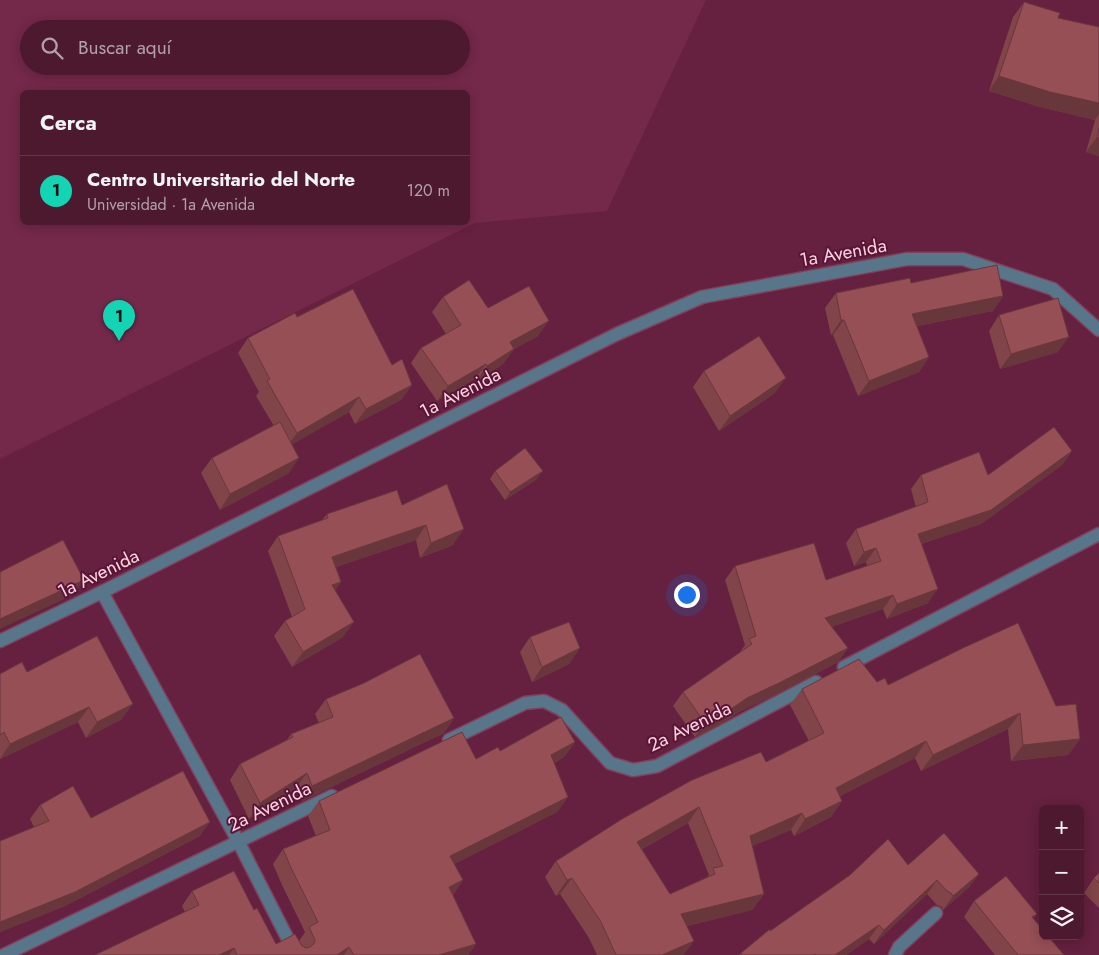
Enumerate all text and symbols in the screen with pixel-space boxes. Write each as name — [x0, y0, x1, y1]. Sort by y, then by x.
search box — [20, 20, 470, 75]
icon: search — [38, 34, 66, 62]
text: Buscar aquí — [78, 34, 172, 61]
text: Cerca — [40, 108, 97, 138]
text: Centro Universitario del Norte — [87, 166, 355, 193]
text: 1 — [52, 179, 60, 202]
text: 120 m — [407, 179, 450, 202]
text: Universidad · 1a Avenida — [87, 193, 255, 216]
street label: 1a Avenida — [798, 232, 889, 273]
pin: 1 — [103, 300, 135, 341]
street label: 1a Avenida — [415, 361, 505, 424]
street label: 1a Avenida — [53, 542, 144, 605]
your location — [674, 582, 700, 608]
street label: 2a Avenida — [643, 695, 736, 758]
street label: 2a Avenida — [223, 775, 316, 838]
map controls — [1039, 805, 1084, 940]
button: + — [1039, 805, 1084, 850]
button: − — [1039, 850, 1084, 895]
button: layers — [1039, 895, 1084, 940]

